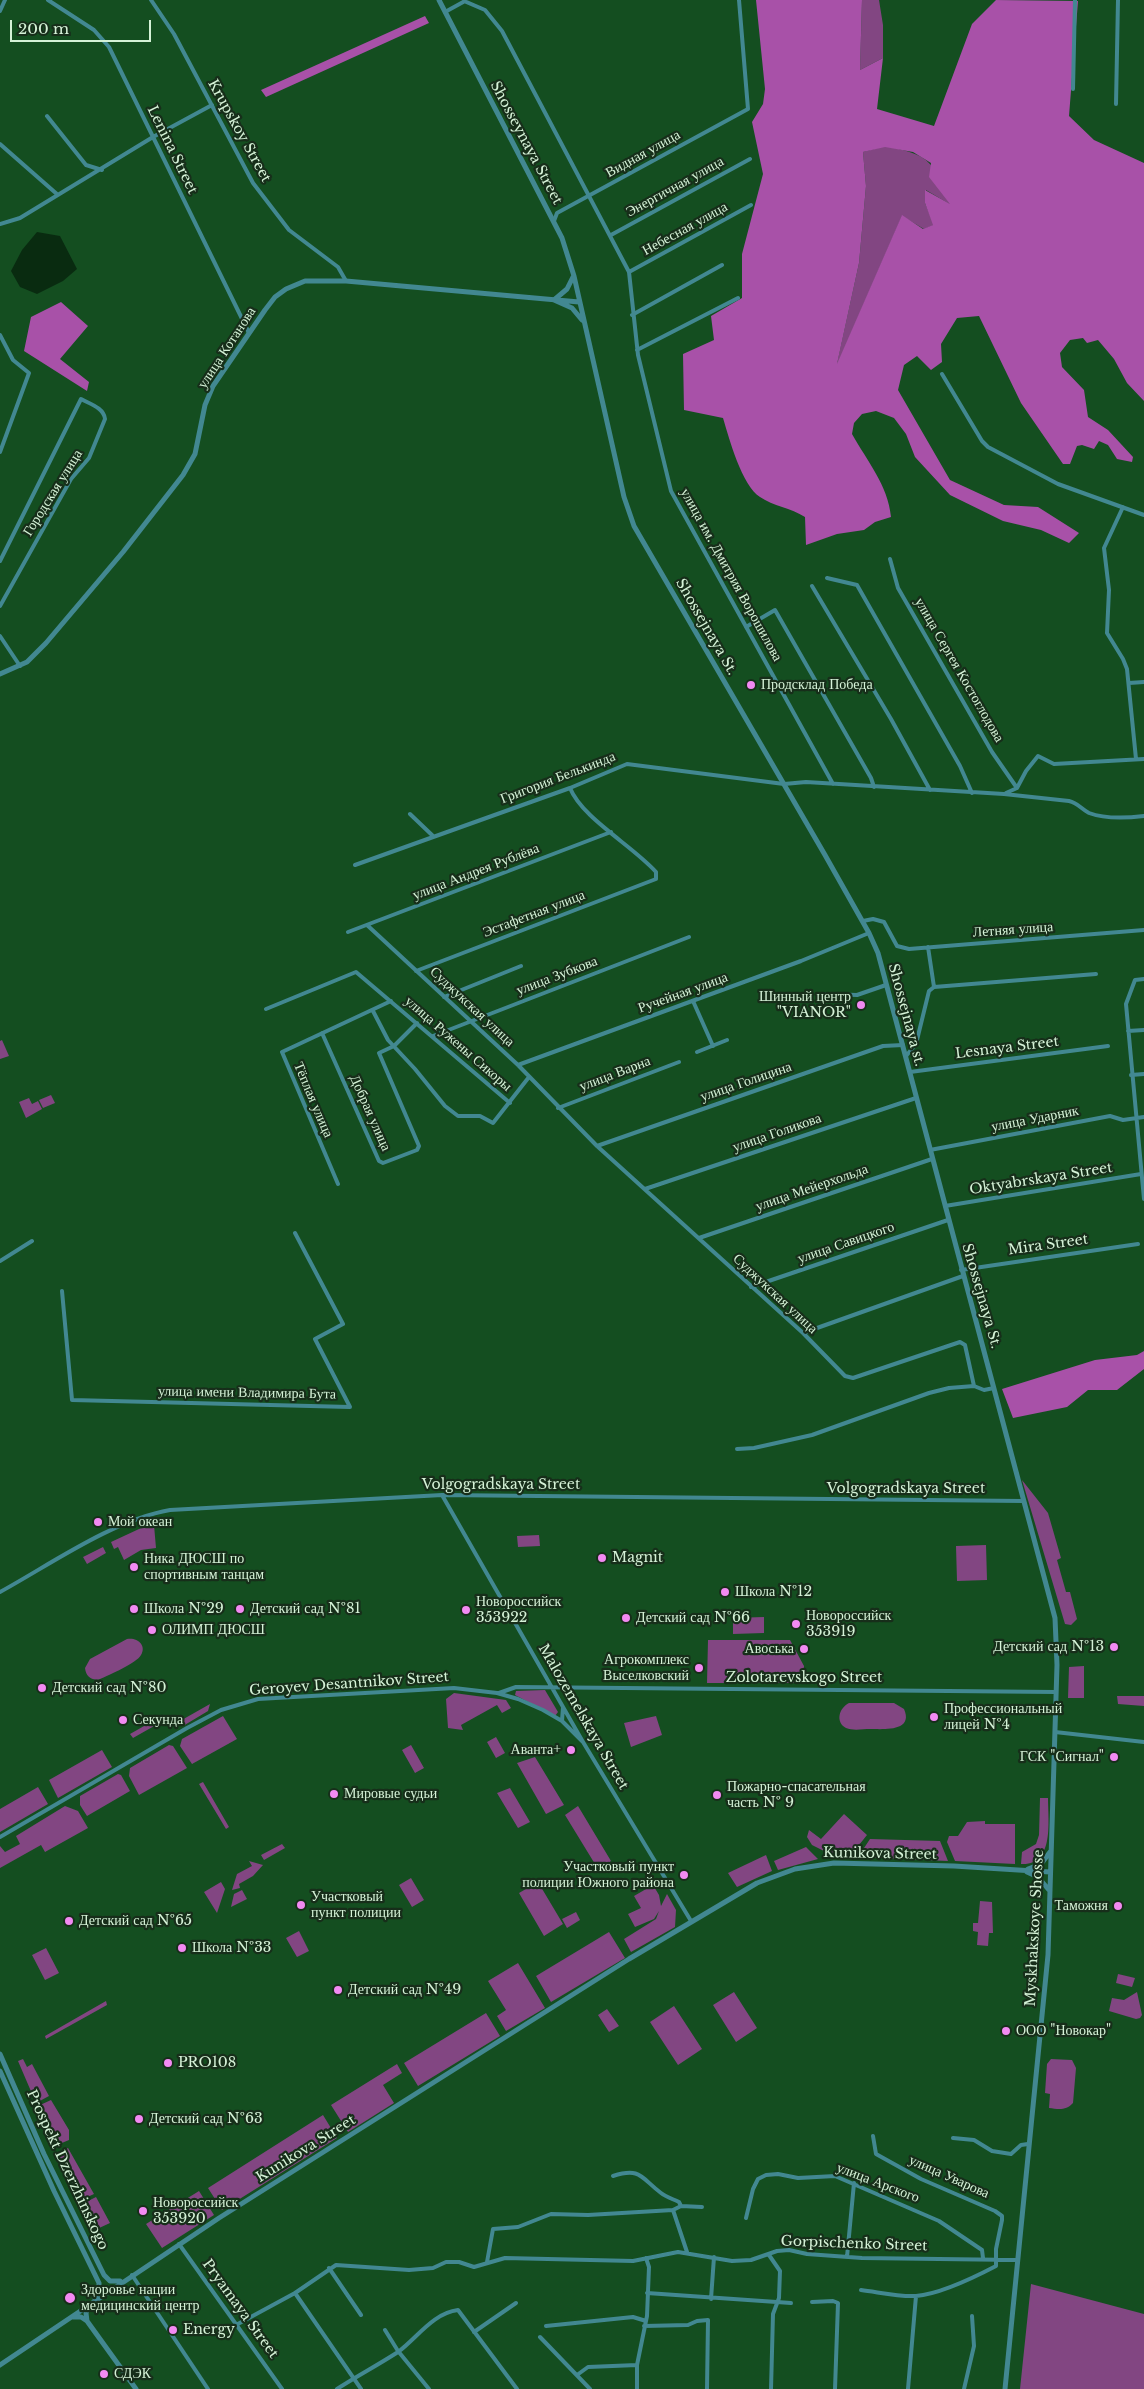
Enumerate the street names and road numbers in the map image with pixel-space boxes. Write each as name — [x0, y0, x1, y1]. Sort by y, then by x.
street label: Krupskoy Street — [204, 77, 274, 185]
street label: Shosseynaya Street — [486, 79, 566, 207]
street label: Lenina Street — [143, 103, 201, 197]
street label: Видная улица — [603, 127, 683, 181]
street label: Энергичная улица — [623, 153, 727, 221]
street label: Небесная улица — [639, 199, 731, 259]
street label: улица Котанова — [194, 304, 260, 392]
street label: Городская улица — [20, 447, 86, 539]
street label: улица им. Дмитрия Ворошилова — [676, 486, 786, 664]
street label: Shossejnaya St. — [672, 576, 740, 678]
street label: улица Сергея Костоглодова — [911, 595, 1007, 745]
street label: Григория Белькинда — [498, 748, 618, 808]
street label: улица Андрея Рублёва — [410, 840, 542, 904]
street label: Эстафетная улица — [481, 887, 587, 941]
street label: Летняя улица — [972, 919, 1054, 941]
street label: улица Зубкова — [514, 953, 600, 999]
street label: Shossejnaya st. — [884, 962, 928, 1068]
street label: Суджукская улица — [426, 964, 518, 1050]
street label: Ручейная улица — [636, 969, 730, 1017]
street label: улица Ружены Сикоры — [401, 993, 515, 1095]
street label: Lesnaya Street — [954, 1033, 1060, 1063]
street label: улица Варна — [577, 1053, 653, 1095]
street label: улица Голицина — [698, 1059, 794, 1105]
street label: Тёплая улица — [290, 1060, 336, 1140]
street label: Добрая улица — [346, 1072, 394, 1154]
street label: улица Ударник — [990, 1102, 1080, 1136]
street label: улица Голикова — [731, 1110, 823, 1156]
street label: Oktyabrskaya Street — [968, 1159, 1114, 1199]
street label: улица Мейерхольда — [754, 1161, 870, 1215]
street label: улица Савицкого — [795, 1219, 897, 1267]
street label: Mira Street — [1007, 1231, 1089, 1259]
street label: Shossejnaya St. — [958, 1242, 1004, 1350]
street label: Суджукская улица — [729, 1251, 821, 1337]
street label: улица имени Владимира Бута — [158, 1383, 336, 1403]
street label: Volgogradskaya Street — [422, 1477, 580, 1493]
street label: Volgogradskaya Street — [827, 1481, 985, 1497]
street label: Malozemelskaya Street — [534, 1641, 632, 1793]
street label: Geroyev Desantnikov Street — [249, 1669, 449, 1699]
street label: Zolotarevskogo Street — [726, 1670, 882, 1686]
street label: Kunikova Street — [823, 1845, 937, 1863]
street label: Myskhakskoye Shosse — [1022, 1849, 1048, 2007]
street label: Prospekt Dzerzhinskogo — [22, 2087, 112, 2253]
street label: Kunikova Street — [253, 2112, 359, 2186]
street label: улица Уварова — [906, 2152, 992, 2202]
street label: улица Арского — [834, 2159, 922, 2207]
street label: Gorpischenko Street — [780, 2233, 928, 2255]
street label: Pryamaya Street — [199, 2256, 281, 2362]

